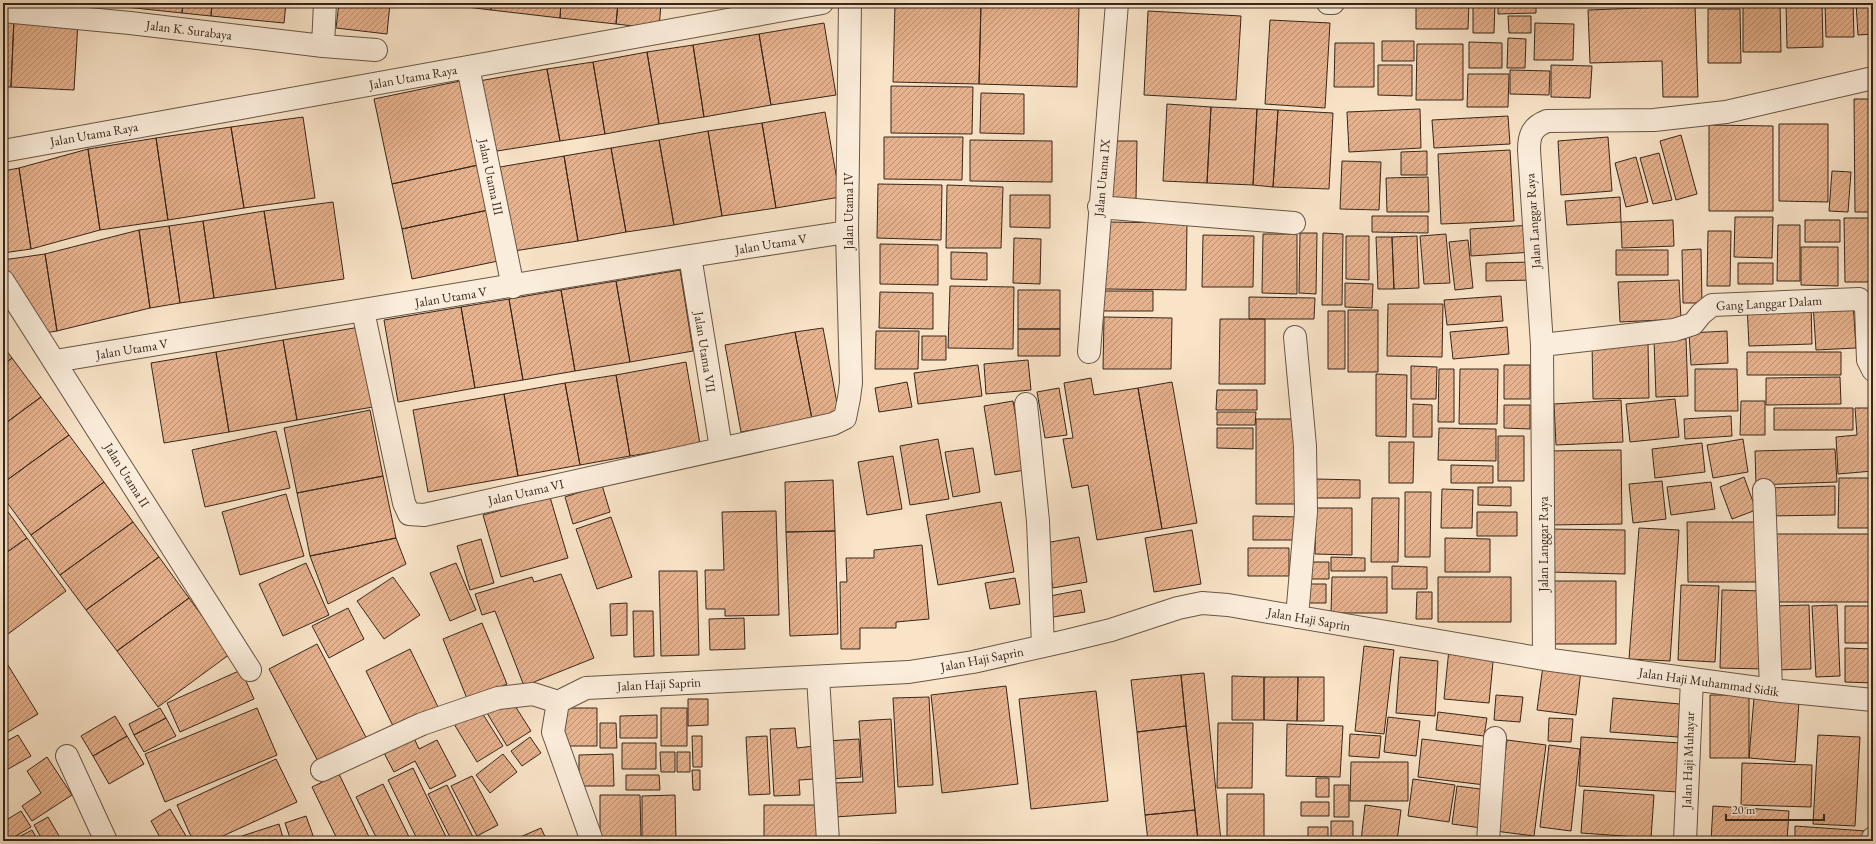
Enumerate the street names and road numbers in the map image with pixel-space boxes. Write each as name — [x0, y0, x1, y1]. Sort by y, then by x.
street label: Jalan K. Surabaya — [144, 16, 234, 44]
street label: Jalan Utama Raya — [367, 61, 459, 93]
street label: Jalan Utama Raya — [48, 118, 140, 150]
street label: Jalan Utama III — [474, 136, 507, 217]
street label: Jalan Utama IX — [1090, 138, 1114, 218]
street label: Jalan Utama IV — [840, 172, 857, 251]
street label: Jalan Langgar Raya — [1521, 172, 1545, 270]
street label: Jalan Utama V — [733, 230, 809, 258]
street label: Jalan Utama V — [413, 283, 489, 311]
street label: Gang Langgar Dalam — [1715, 292, 1823, 314]
street label: Jalan Utama VII — [690, 309, 720, 394]
street label: Jalan Utama V — [94, 335, 170, 363]
street label: Jalan Utama II — [100, 439, 154, 511]
street label: Jalan Utama VI — [485, 475, 566, 509]
street label: Jalan Langgar Raya — [1535, 495, 1552, 593]
street label: Jalan Haji Saprin — [1265, 603, 1352, 635]
street label: Jalan Haji Saprin — [938, 643, 1025, 676]
street label: Jalan Haji Muhammad Sidik — [1637, 664, 1781, 700]
street label: Jalan Haji Saprin — [616, 673, 702, 695]
street label: Jalan Haji Muhayar — [1678, 711, 1698, 810]

